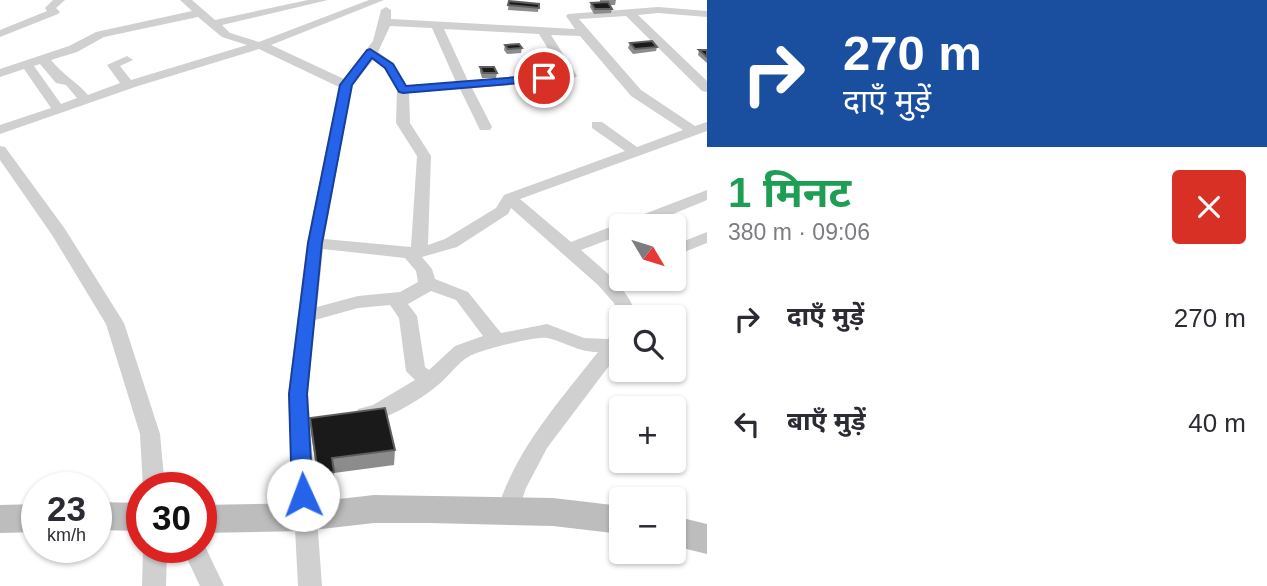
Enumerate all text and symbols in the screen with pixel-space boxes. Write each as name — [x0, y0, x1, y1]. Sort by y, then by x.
text: 270 m — [843, 26, 982, 80]
icon: right — [728, 28, 819, 119]
pin — [514, 48, 574, 108]
icon: arrive — [525, 59, 563, 97]
text: दाएँ मुड़ें — [843, 83, 931, 119]
text: 1 मिनट — [728, 169, 851, 216]
button: close — [1172, 170, 1246, 244]
north arrow — [609, 214, 686, 290]
map controls — [609, 214, 686, 564]
text: 380 m · 09:06 — [728, 219, 870, 245]
icon: right — [728, 300, 766, 338]
text: दाएँ मुड़ें — [787, 301, 864, 331]
text: 270 m — [1174, 303, 1246, 333]
button: search — [609, 305, 686, 382]
button: + — [609, 396, 686, 473]
icon: left — [728, 405, 766, 443]
text: बाएँ मुड़ें — [787, 406, 866, 436]
text: 40 m — [1188, 408, 1246, 438]
position arrow — [266, 458, 340, 532]
speed limit sign: 30 — [126, 472, 217, 563]
button: − — [609, 487, 686, 564]
text: 23 — [47, 489, 86, 528]
text: km/h — [47, 525, 86, 545]

